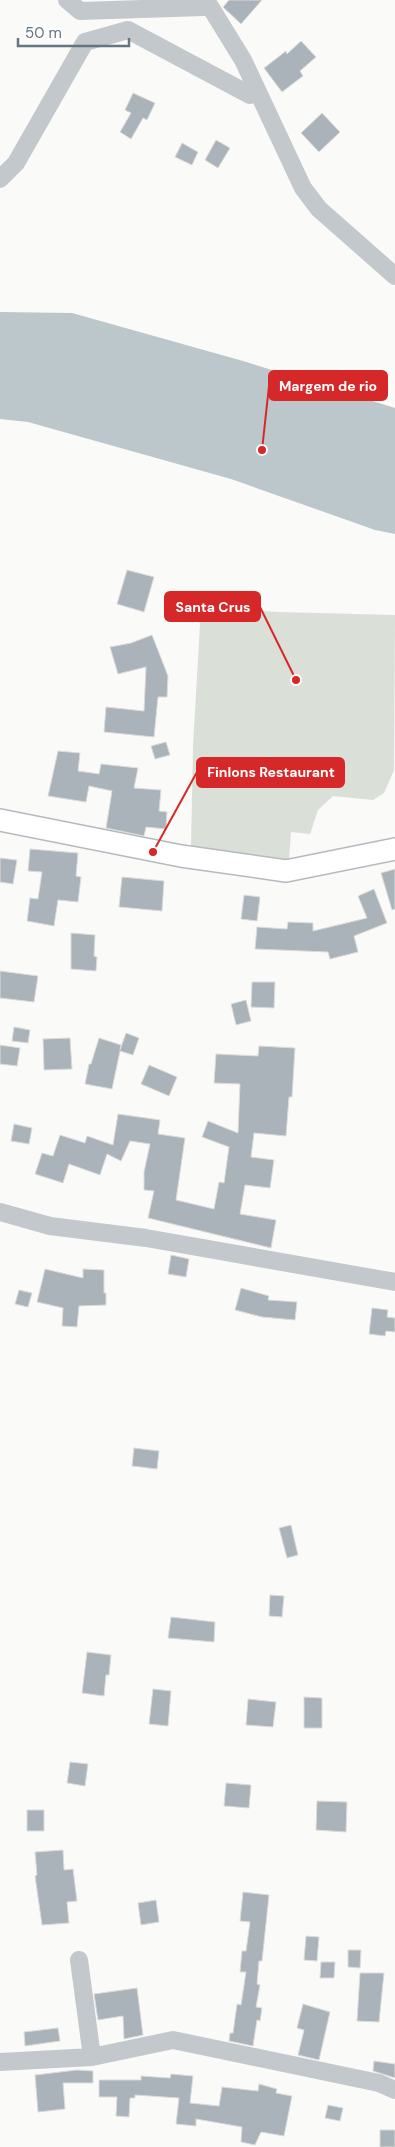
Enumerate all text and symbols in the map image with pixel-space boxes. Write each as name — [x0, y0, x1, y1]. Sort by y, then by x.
scale bar — [18, 15, 129, 47]
text: 50 m — [25, 23, 62, 43]
callout: Margem de rio — [269, 371, 387, 400]
text: Margem de rio — [279, 377, 377, 395]
callout: Santa Crus — [165, 592, 260, 621]
text: Santa Crus — [176, 598, 250, 616]
callout: Finlons Restaurant — [197, 758, 344, 787]
text: Finlons Restaurant — [207, 763, 335, 781]

